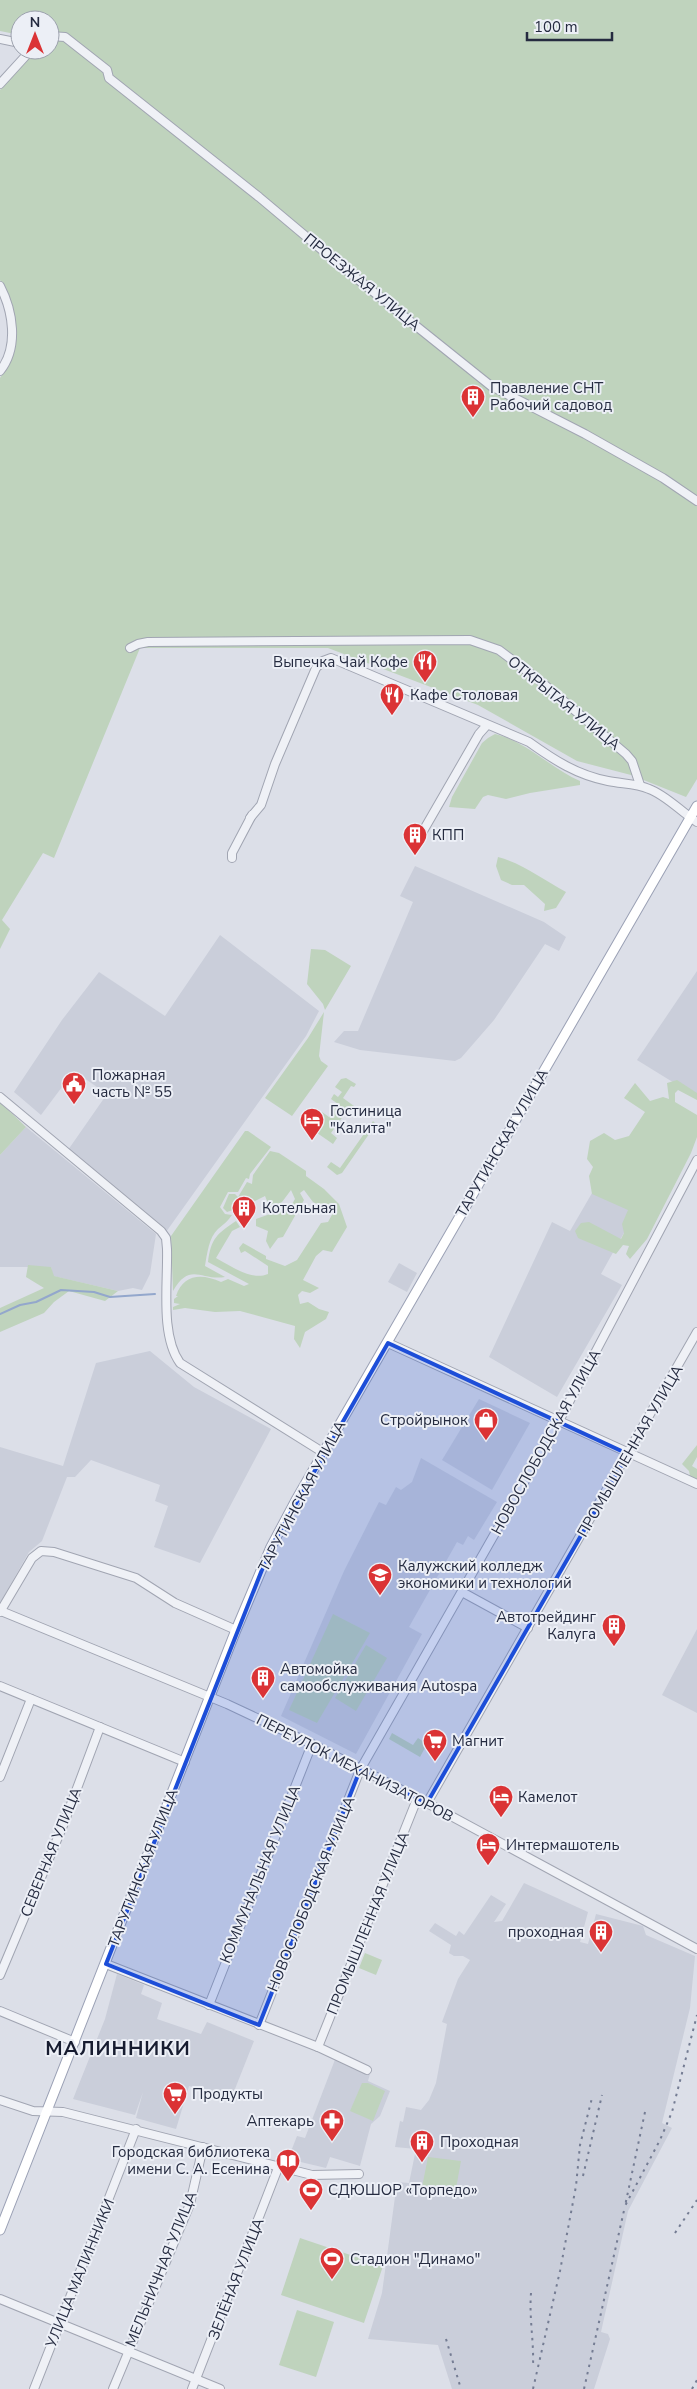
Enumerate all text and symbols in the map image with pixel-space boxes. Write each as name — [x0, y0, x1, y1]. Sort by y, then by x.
north arrow — [10, 10, 60, 60]
scale bar — [527, 10, 612, 42]
text: N — [30, 13, 40, 32]
text: 100 m — [534, 17, 578, 37]
street label: ПРОЕЗЖАЯ УЛИЦА — [300, 229, 424, 335]
place label: Правление СНТ Рабочий садовод — [490, 378, 612, 415]
building icon: Правление СНТ Рабочий садовод — [460, 384, 486, 418]
restaurant icon: Выпечка Чай Кофе — [412, 649, 438, 683]
street label: ОТКРЫТАЯ УЛИЦА — [504, 651, 624, 755]
place label: Выпечка Чай Кофе — [273, 652, 408, 672]
restaurant icon: Кафе Столовая — [379, 682, 405, 716]
place label: Кафе Столовая — [410, 685, 518, 705]
building icon: КПП — [402, 822, 428, 856]
place label: КПП — [432, 825, 464, 845]
place label: Пожарная часть № 55 — [92, 1065, 172, 1102]
street label: ТАРУТИНСКАЯ УЛИЦА — [451, 1065, 553, 1221]
public building icon: Пожарная часть № 55 — [61, 1071, 87, 1105]
place label: Гостиница "Калита" — [330, 1101, 402, 1138]
hotel icon: Гостиница "Калита" — [299, 1107, 325, 1141]
building icon: Котельная — [231, 1195, 257, 1229]
place label: Котельная — [262, 1198, 336, 1218]
street label: НОВОСЛОБОДСКАЯ УЛИЦА — [487, 1346, 605, 1538]
street label: ПРОМЫШЛЕННАЯ УЛИЦА — [572, 1361, 688, 1541]
shop icon: Стройрынок — [473, 1407, 499, 1441]
place label: Стройрынок — [380, 1410, 468, 1430]
street label: ТАРУТИНСКАЯ УЛИЦА — [254, 1417, 350, 1575]
place label: Калужский колледж экономики и технологий — [398, 1556, 572, 1593]
school or university icon: Калужский колледж экономики и технологий — [367, 1562, 393, 1596]
place label: Автотрейдинг Калуга — [496, 1607, 596, 1644]
building icon: Автотрейдинг Калуга — [601, 1613, 627, 1647]
place label: Автомойка самообслуживания Autospa — [280, 1659, 477, 1696]
building icon: Автомойка самообслуживания Autospa — [250, 1665, 276, 1699]
street label: ПЕРЕУЛОК МЕХАНИЗАТОРОВ — [253, 1709, 457, 1827]
supermarket icon: Магнит — [422, 1728, 448, 1762]
place label: Магнит — [452, 1731, 504, 1751]
street label: КОММУНАЛЬНАЯ УЛИЦА — [215, 1782, 305, 1966]
street label: СЕВЕРНАЯ УЛИЦА — [16, 1784, 86, 1920]
hotel icon: Камелот — [488, 1784, 514, 1818]
street label: ТАРУТИНСКАЯ УЛИЦА — [103, 1786, 183, 1950]
place label: Камелот — [518, 1787, 578, 1807]
street label: НОВОСЛОБОДСКАЯ УЛИЦА — [263, 1793, 359, 1995]
street label: ПРОМЫШЛЕННАЯ УЛИЦА — [322, 1828, 414, 2018]
hotel icon: Интермашотель — [475, 1832, 501, 1866]
place label: Интермашотель — [506, 1835, 619, 1855]
building icon: проходная — [588, 1919, 614, 1953]
place label: проходная — [508, 1922, 584, 1942]
district label: МАЛИННИКИ — [45, 2035, 191, 2062]
supermarket icon: Продукты — [162, 2081, 188, 2115]
place label: Продукты — [192, 2084, 263, 2104]
pharmacy icon: Аптекарь — [319, 2108, 345, 2142]
place label: Аптекарь — [247, 2111, 314, 2131]
building icon: Проходная — [409, 2129, 435, 2163]
place label: Проходная — [440, 2132, 519, 2152]
place label: Городская библиотека имени С. А. Есенина — [112, 2142, 270, 2179]
library icon: Городская библиотека имени С. А. Есенина — [275, 2148, 301, 2182]
sports icon: СДЮШОР «Торпедо» — [298, 2177, 324, 2211]
place label: СДЮШОР «Торпедо» — [328, 2180, 478, 2200]
street label: МЕЛЬНИЧНАЯ УЛИЦА — [121, 2188, 201, 2350]
street label: УЛИЦА МАЛИННИКИ — [41, 2195, 119, 2351]
street label: ЗЕЛЁНАЯ УЛИЦА — [204, 2215, 268, 2343]
sports icon: Стадион "Динамо" — [319, 2246, 345, 2280]
place label: Стадион "Динамо" — [350, 2249, 480, 2269]

